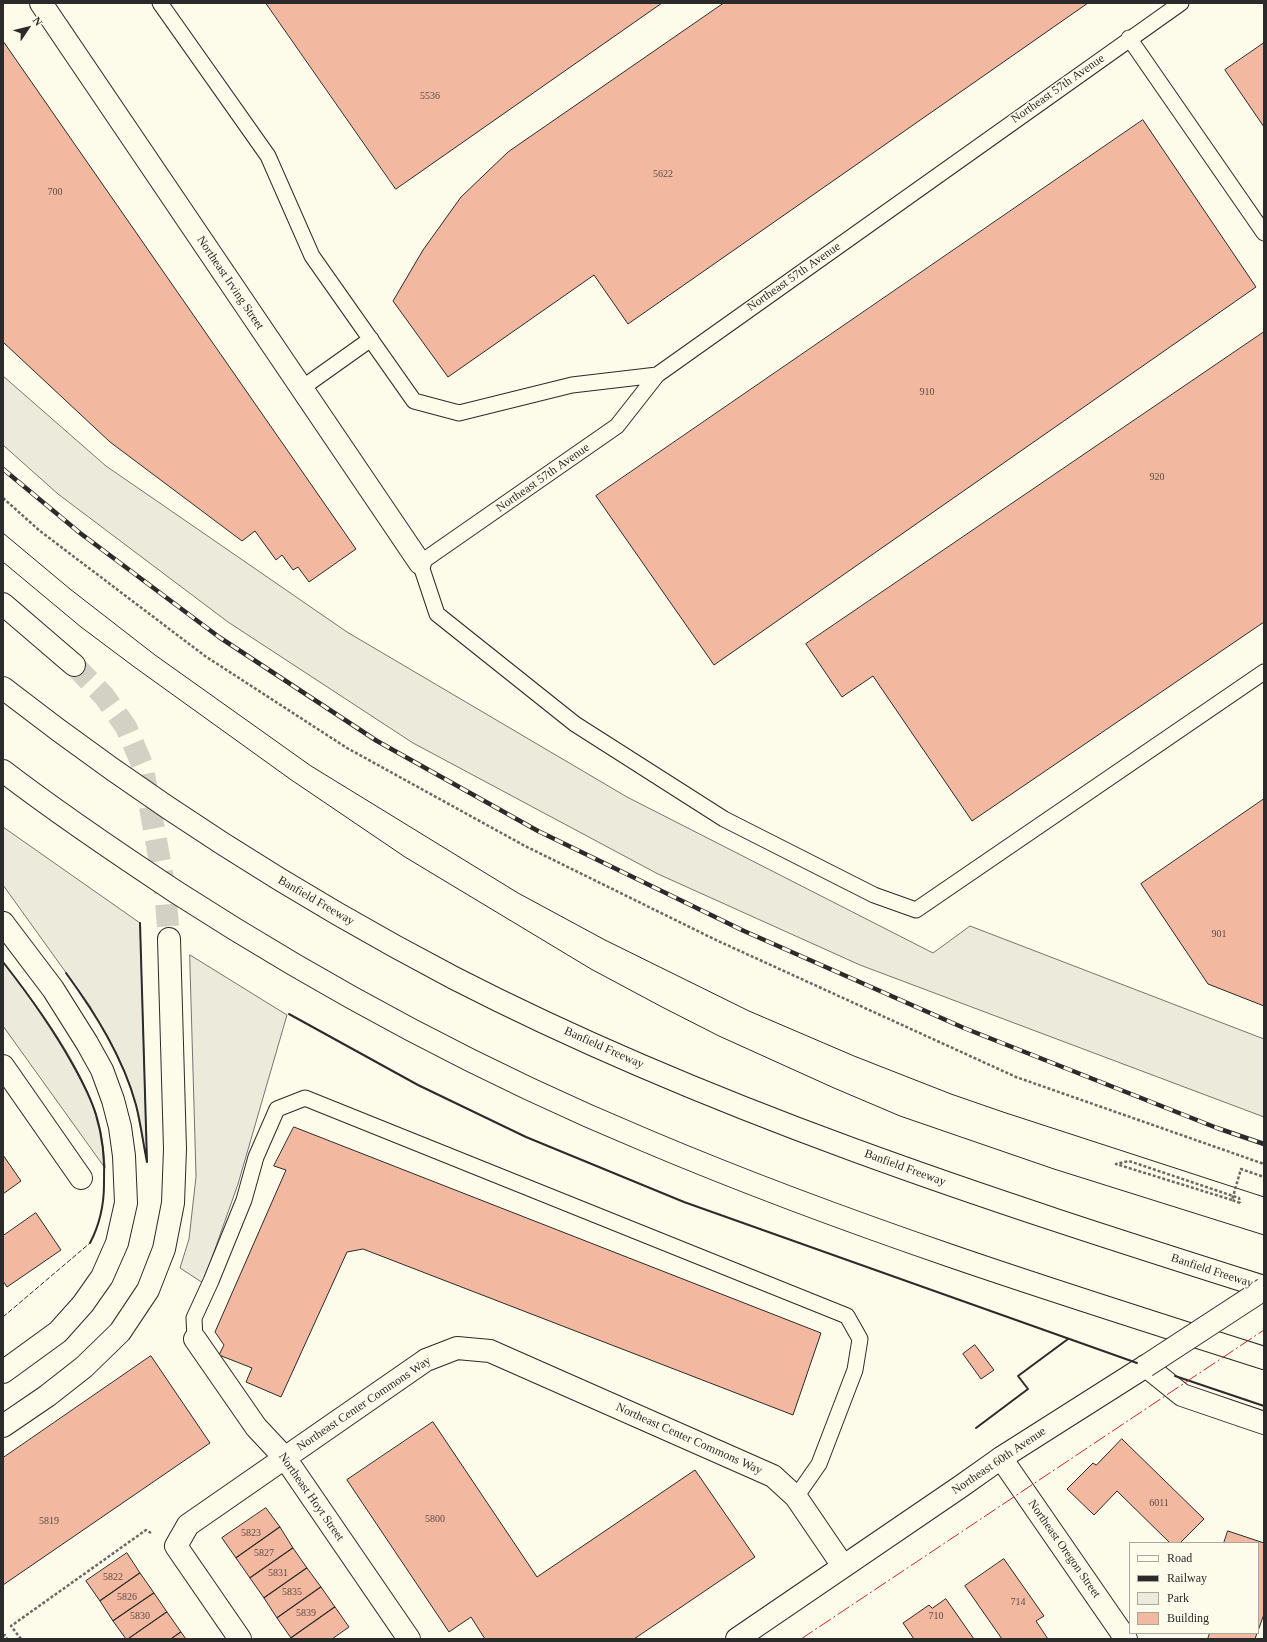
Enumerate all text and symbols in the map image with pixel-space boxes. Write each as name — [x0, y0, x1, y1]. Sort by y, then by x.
north arrow — [8, 8, 48, 48]
text: N — [31, 14, 45, 28]
street label: Northeast 57th Avenue — [1009, 51, 1107, 127]
house number: 5536 — [420, 90, 440, 102]
house number: 5622 — [653, 168, 673, 180]
house number: 700 — [48, 186, 62, 198]
street label: Northeast Irving Street — [193, 233, 267, 333]
street label: Northeast 57th Avenue — [745, 239, 843, 315]
house number: 910 — [920, 386, 934, 398]
street label: Northeast 57th Avenue — [494, 440, 592, 516]
house number: 920 — [1150, 471, 1164, 483]
street label: Banfield Freeway — [275, 873, 357, 929]
house number: 901 — [1212, 928, 1226, 940]
street label: Banfield Freeway — [562, 1024, 646, 1072]
street label: Banfield Freeway — [862, 1147, 948, 1189]
street label: Banfield Freeway — [1169, 1251, 1255, 1291]
street label: Northeast Center Commons Way — [294, 1354, 434, 1454]
street label: Northeast Center Commons Way — [614, 1400, 764, 1478]
street label: Northeast 60th Avenue — [949, 1424, 1049, 1498]
street label: Northeast Hoyt Street — [275, 1450, 347, 1544]
street label: Northeast Oregon Street — [1025, 1497, 1103, 1601]
house number: 6011 — [1149, 1497, 1169, 1509]
house number: 5800 — [425, 1513, 445, 1525]
house number: 5819 — [39, 1515, 59, 1527]
house number: 5823 — [241, 1527, 261, 1539]
legend — [1129, 1542, 1259, 1634]
house number: 5827 — [254, 1547, 274, 1559]
text: Road — [1167, 1551, 1192, 1565]
house number: 5831 — [268, 1567, 288, 1579]
house number: 5822 — [103, 1571, 123, 1583]
text: Railway — [1167, 1571, 1207, 1585]
house number: 5835 — [282, 1586, 302, 1598]
house number: 5826 — [117, 1591, 137, 1603]
text: Park — [1167, 1591, 1189, 1605]
house number: 714 — [1010, 1596, 1026, 1608]
house number: 5839 — [296, 1607, 316, 1619]
house number: 5830 — [130, 1610, 150, 1622]
house number: 710 — [928, 1610, 944, 1622]
text: Building — [1167, 1611, 1209, 1625]

